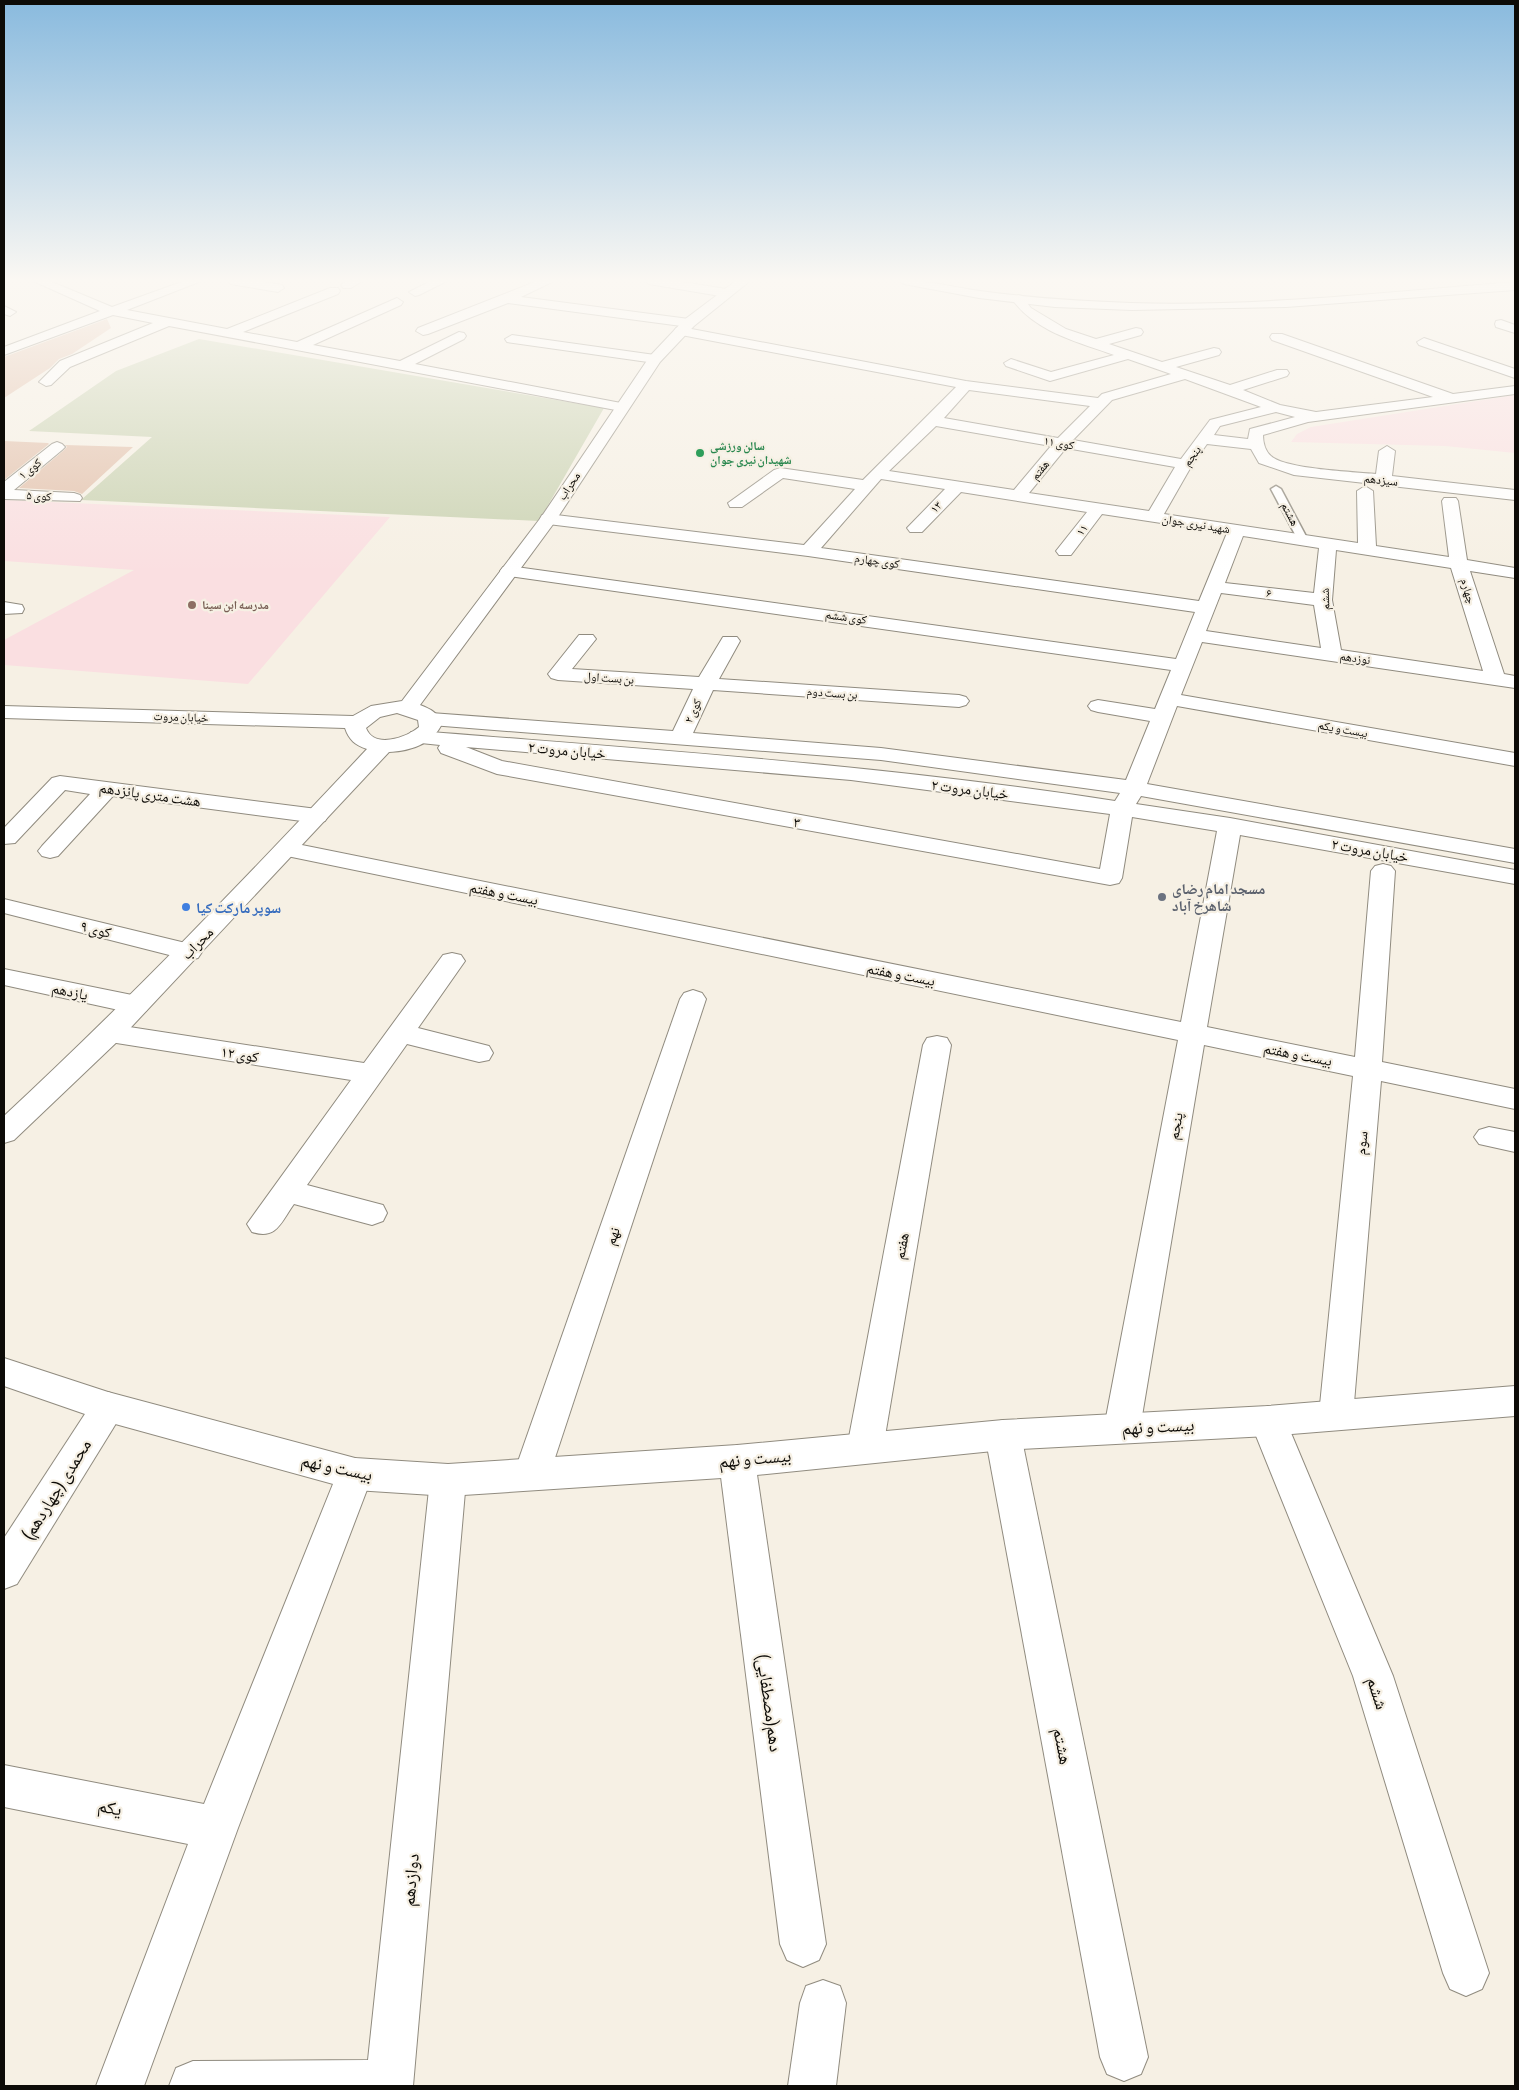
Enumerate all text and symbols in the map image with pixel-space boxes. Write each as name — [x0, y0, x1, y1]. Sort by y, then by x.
street label: کوی ۱۱ — [1043, 433, 1075, 453]
place label: سالن ورزشی شهیدان نیری جوان — [710, 439, 792, 468]
street label: پنجم — [1180, 443, 1205, 470]
marker: سالن ورزشی شهیدان نیری جوان — [694, 447, 706, 459]
street label: کوی ۱ — [16, 456, 44, 482]
street label: هفتم — [1028, 457, 1053, 483]
street label: محراب — [555, 469, 583, 503]
street label: سیزدهم — [1363, 471, 1399, 490]
street label: کوی ۵ — [26, 488, 52, 504]
street label: ۱۳ — [927, 498, 945, 516]
street label: هشتم — [1277, 500, 1302, 529]
street label: شهید نیری جوان — [1161, 512, 1231, 537]
street label: ۱۱ — [1073, 521, 1091, 539]
street label: کوی چهارم — [853, 551, 900, 572]
street label: چهارم — [1457, 577, 1479, 606]
street label: ۶ — [1265, 586, 1273, 600]
street label: ششم — [1318, 588, 1333, 610]
place label: مدرسه ابن سینا — [202, 598, 269, 613]
marker: مدرسه ابن سینا — [186, 599, 198, 611]
street label: کوی ششم — [824, 607, 868, 628]
street label: نوزدهم — [1339, 649, 1371, 668]
street label: بن بست اول — [583, 669, 635, 687]
street label: بن بست دوم — [806, 684, 858, 703]
street label: کوی ۲ — [682, 697, 704, 725]
street label: خیابان مروت — [153, 709, 209, 725]
street label: بیست و یکم — [1317, 718, 1369, 741]
street label: خیابان مروت ۲ — [527, 738, 607, 764]
street label: خیابان مروت ۲ — [930, 776, 1010, 804]
street label: هشت متری پانزدهم — [98, 778, 202, 812]
street label: ۳ — [792, 813, 802, 831]
street label: خیابان مروت ۲ — [1330, 835, 1410, 867]
street label: بیست و هفتم — [468, 878, 540, 910]
place label: مسجد امام رضای شاهرخ آباد — [1172, 880, 1265, 915]
marker: مسجد امام رضای شاهرخ آباد — [1156, 891, 1168, 903]
place label: سوپر مارکت کیا — [196, 899, 281, 917]
marker: سوپر مارکت کیا — [180, 901, 192, 913]
street label: کوی ۹ — [78, 917, 113, 943]
street label: محراب — [178, 923, 217, 963]
street label: بیست و هفتم — [865, 959, 937, 991]
street label: یازدهم — [50, 979, 90, 1005]
street label: بیست و هفتم — [1262, 1039, 1334, 1071]
street label: کوی ۱۲ — [220, 1043, 260, 1067]
street label: پنجم — [1164, 1111, 1188, 1141]
street label: سوم — [1351, 1130, 1373, 1156]
street label: نهم — [601, 1225, 625, 1248]
street label: هفتم — [890, 1231, 914, 1261]
street label: بیست و نهم — [1121, 1414, 1195, 1440]
street label: محمدی (چهاردهم) — [17, 1435, 97, 1544]
street label: بیست و نهم — [718, 1444, 792, 1474]
street label: بیست و نهم — [299, 1449, 375, 1487]
street label: دهم(مصطفایی) — [751, 1653, 787, 1753]
street label: ششم — [1361, 1674, 1393, 1713]
street label: هشتم — [1047, 1726, 1077, 1767]
street label: یکم — [96, 1794, 124, 1822]
street label: دوازدهم — [397, 1853, 425, 1908]

